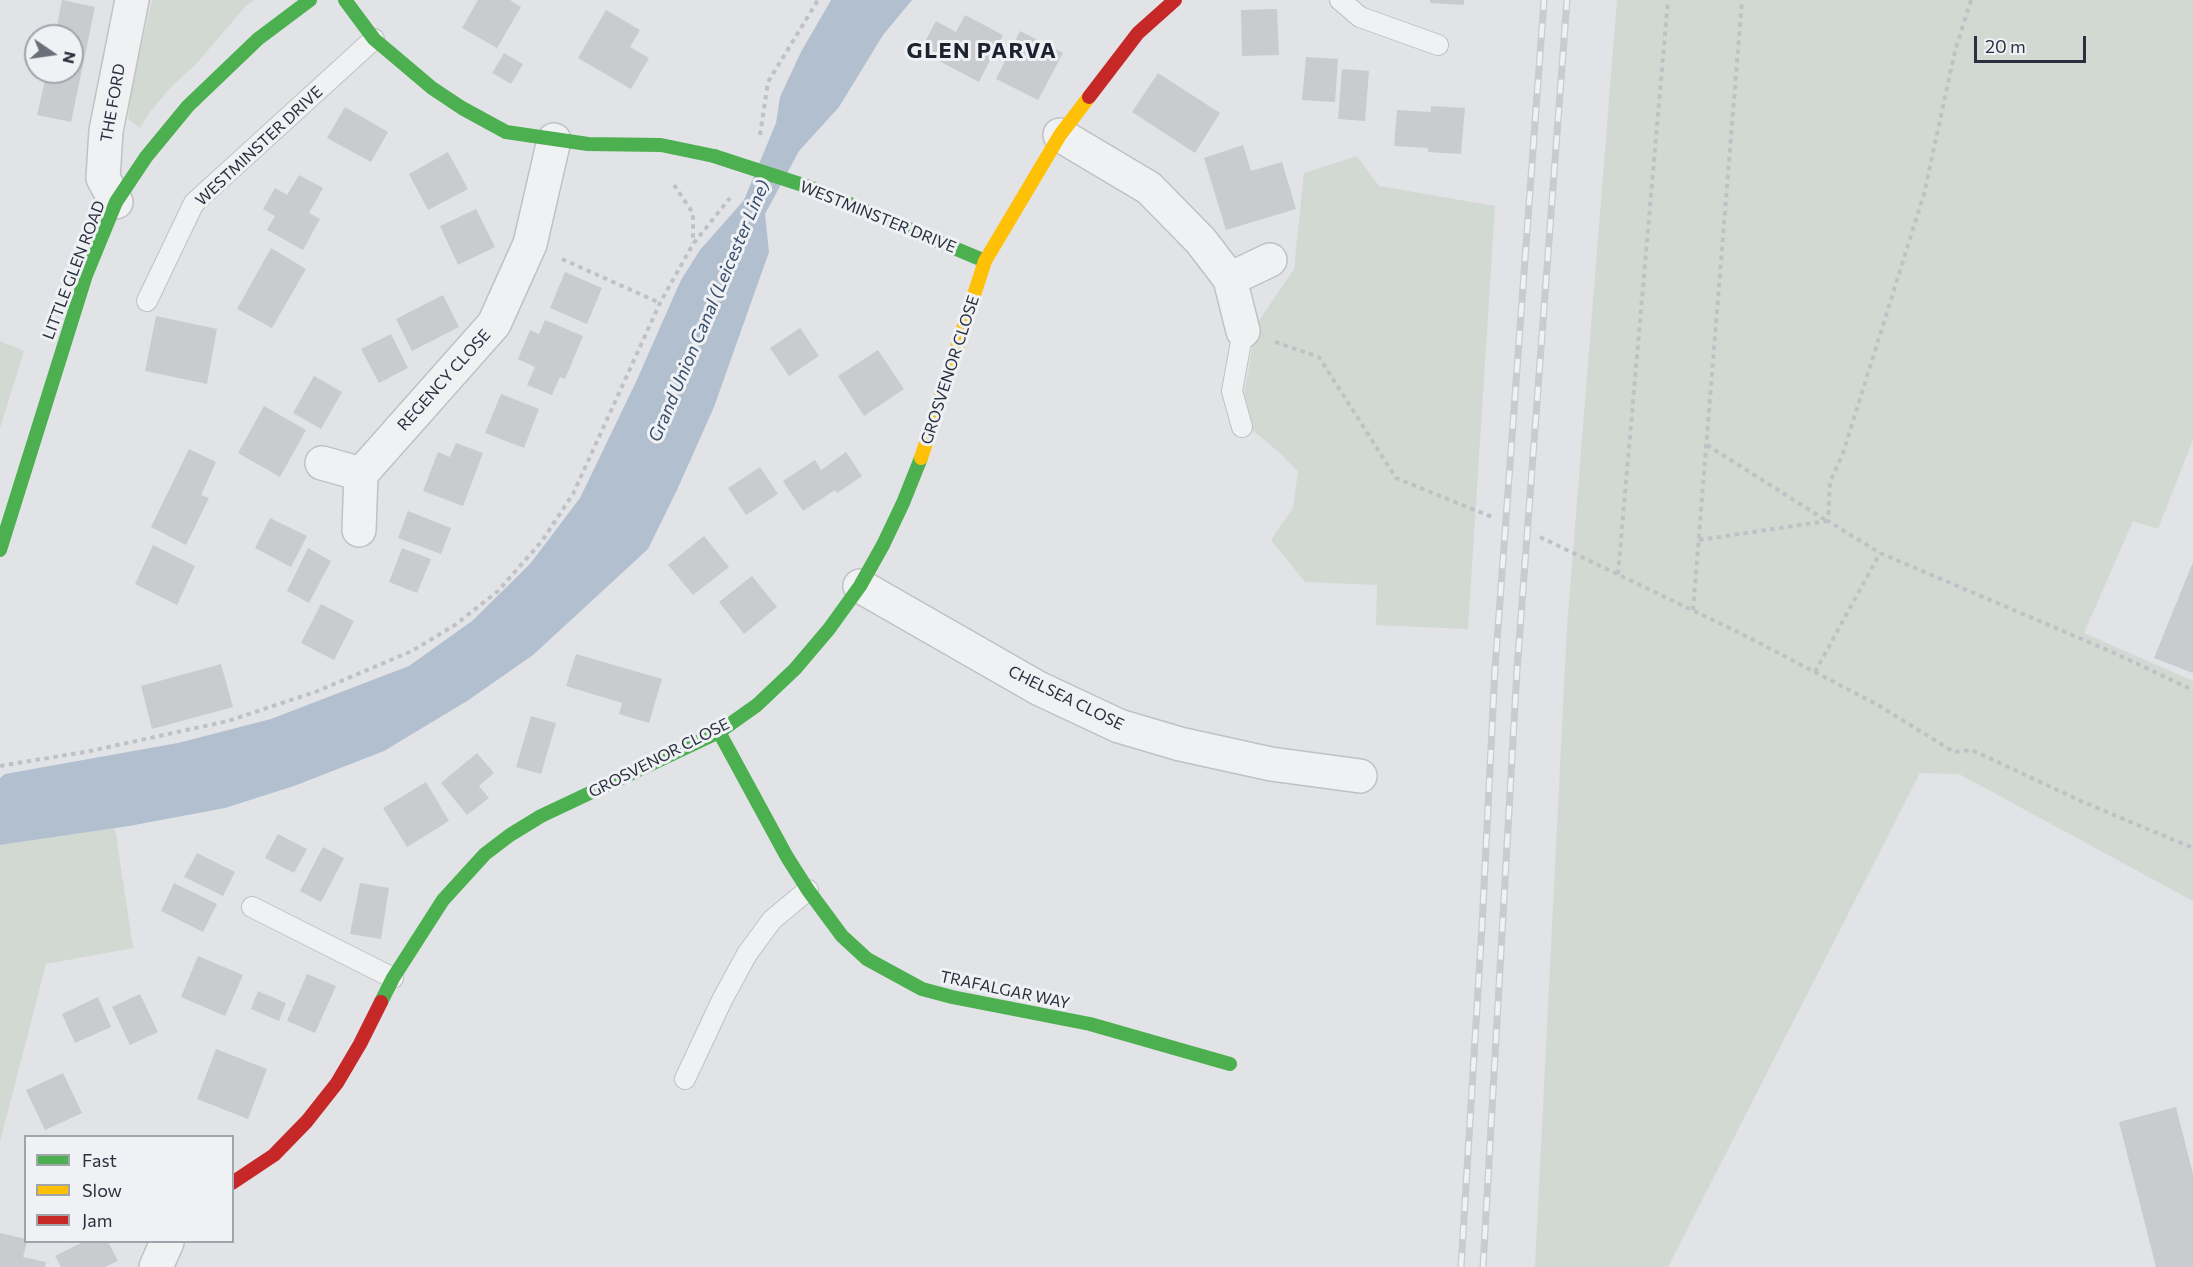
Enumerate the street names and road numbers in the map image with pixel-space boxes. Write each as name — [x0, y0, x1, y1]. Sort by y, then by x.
street label: THE FORD — [97, 62, 129, 144]
street label: WESTMINSTER DRIVE — [191, 82, 327, 210]
street label: WESTMINSTER DRIVE — [797, 177, 959, 257]
street label: LITTLE GLEN ROAD — [39, 198, 109, 342]
street label: GROSVENOR CLOSE — [917, 293, 983, 447]
street label: REGENCY CLOSE — [393, 325, 495, 435]
street label: CHELSEA CLOSE — [1005, 662, 1127, 734]
street label: GROSVENOR CLOSE — [585, 714, 733, 802]
street label: TRAFALGAR WAY — [938, 967, 1072, 1013]

